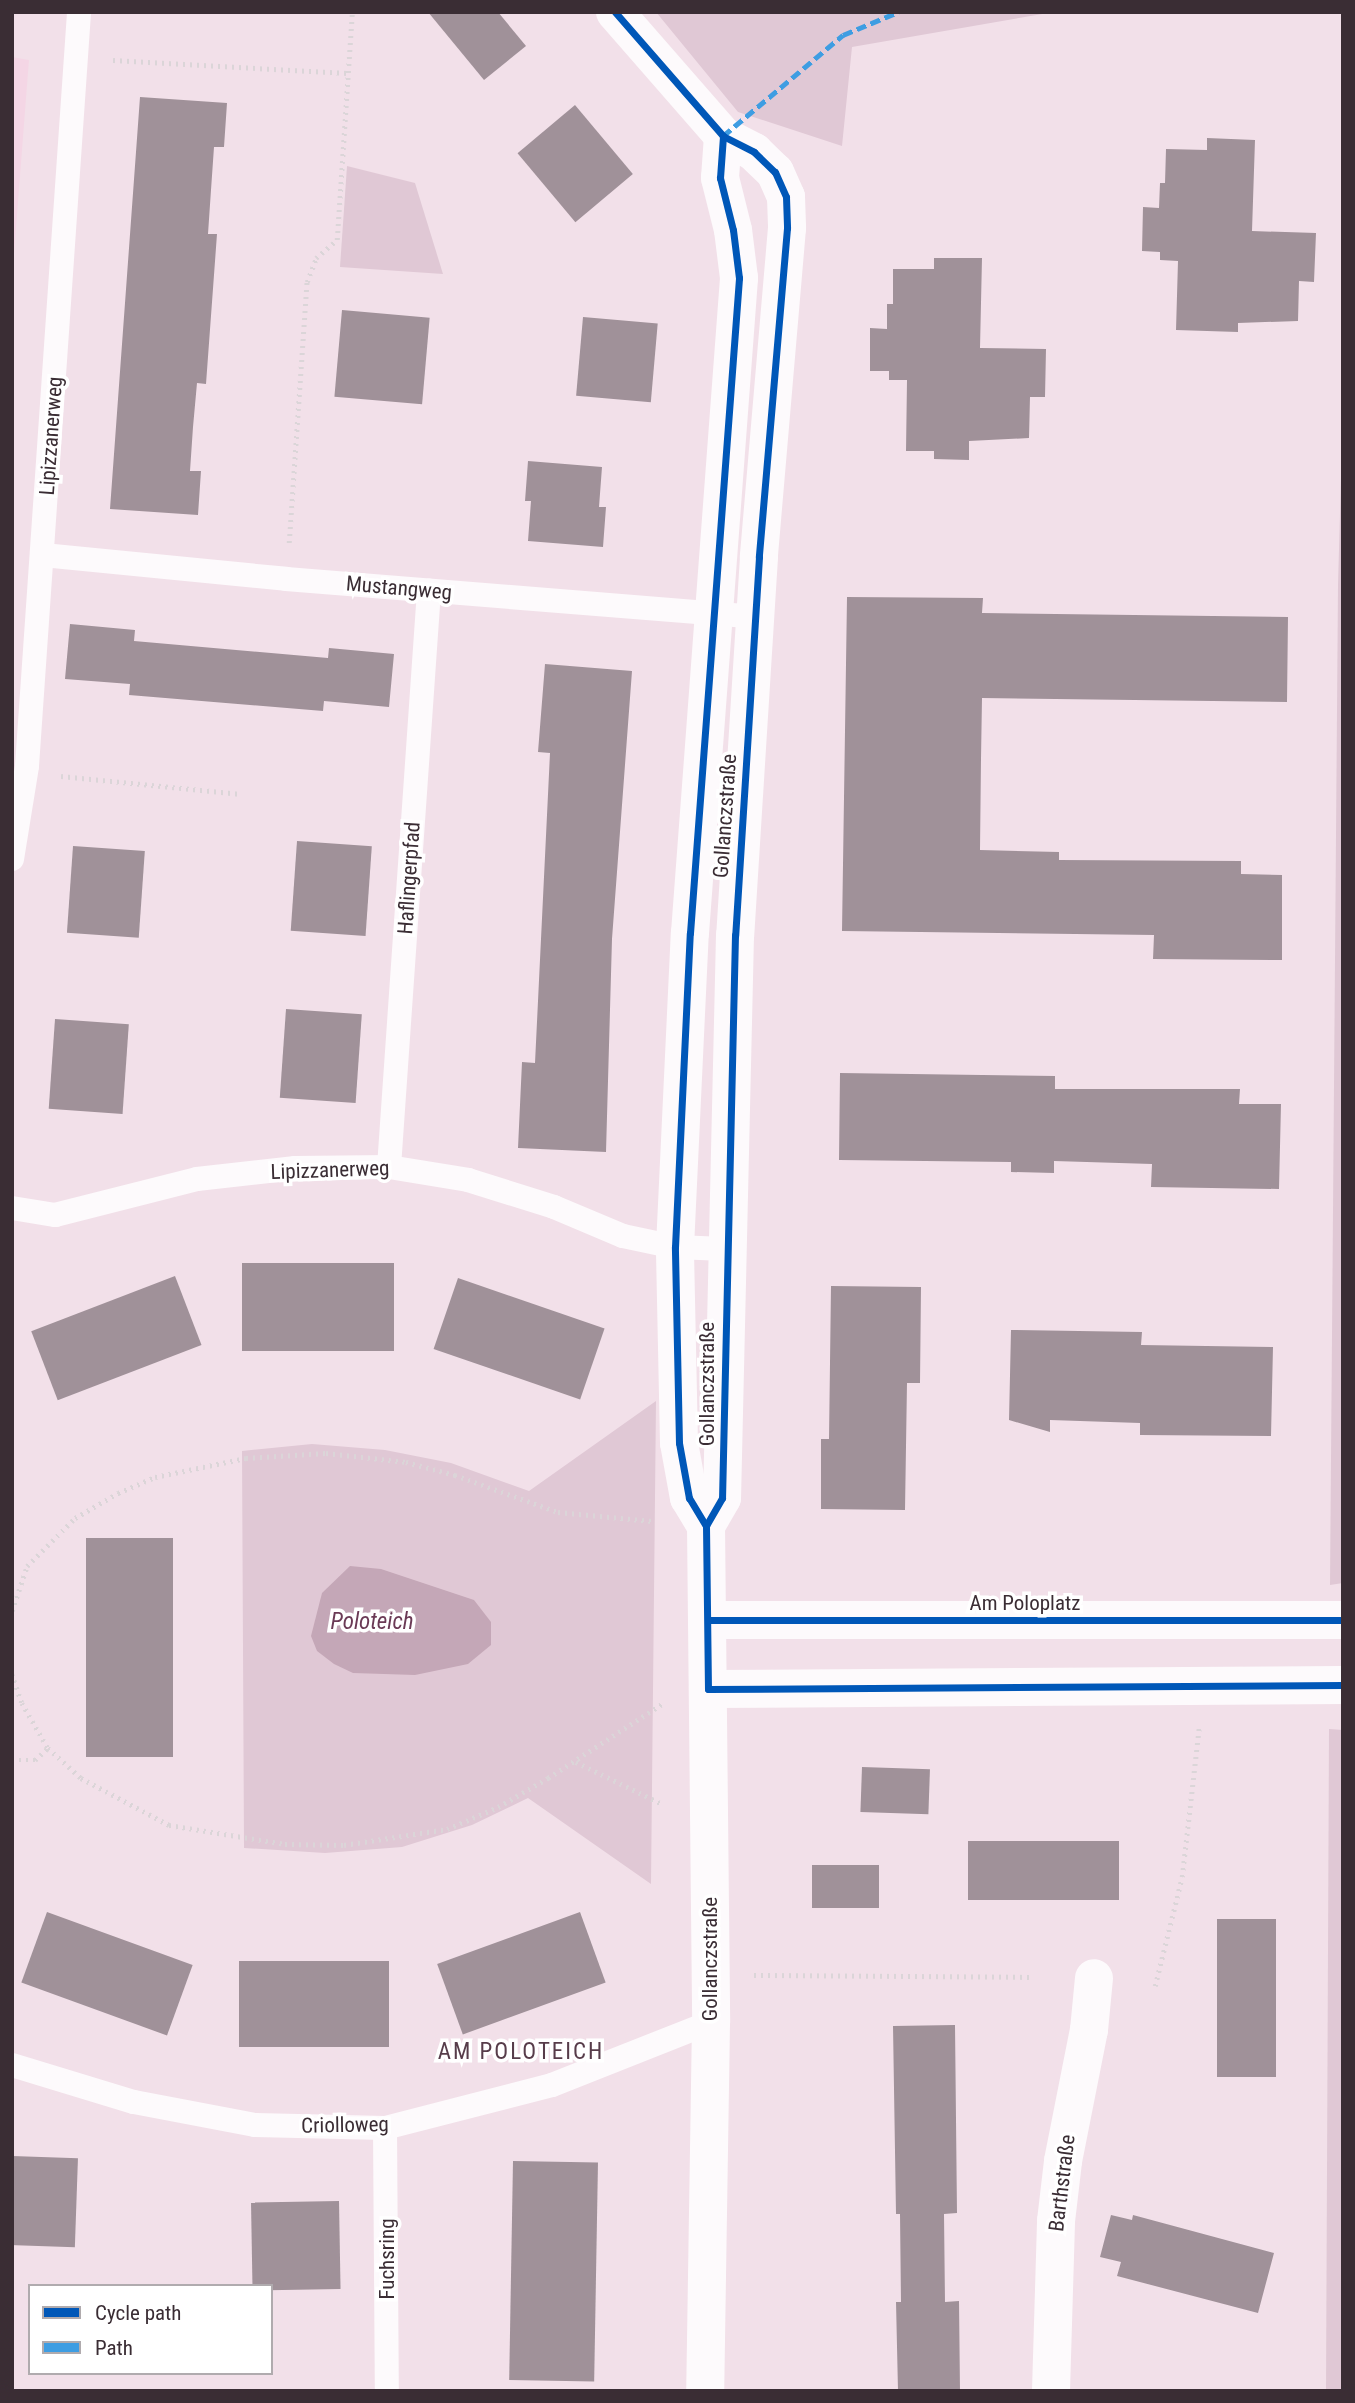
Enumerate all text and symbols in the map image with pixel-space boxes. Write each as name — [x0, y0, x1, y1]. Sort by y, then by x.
street label: Lipizzanerweg — [34, 376, 68, 496]
street label: Mustangweg — [345, 571, 453, 605]
street label: Gollanczstraße — [708, 753, 742, 879]
street label: Haflingerpfad — [392, 821, 426, 935]
street label: Lipizzanerweg — [270, 1155, 390, 1185]
street label: Gollanczstraße — [694, 1322, 720, 1446]
street label: Am Poloplatz — [970, 1590, 1080, 1616]
water label: Poloteich — [331, 1608, 413, 1636]
street label: Gollanczstraße — [697, 1897, 723, 2021]
district label: AM POLOTEICH — [439, 2038, 603, 2066]
street label: Criolloweg — [301, 2112, 389, 2138]
street label: Barthstraße — [1044, 2133, 1080, 2233]
street label: Fuchsring — [374, 2218, 400, 2300]
legend — [28, 2284, 273, 2375]
text: Cycle path — [95, 2301, 181, 2325]
text: Path — [95, 2336, 133, 2360]

